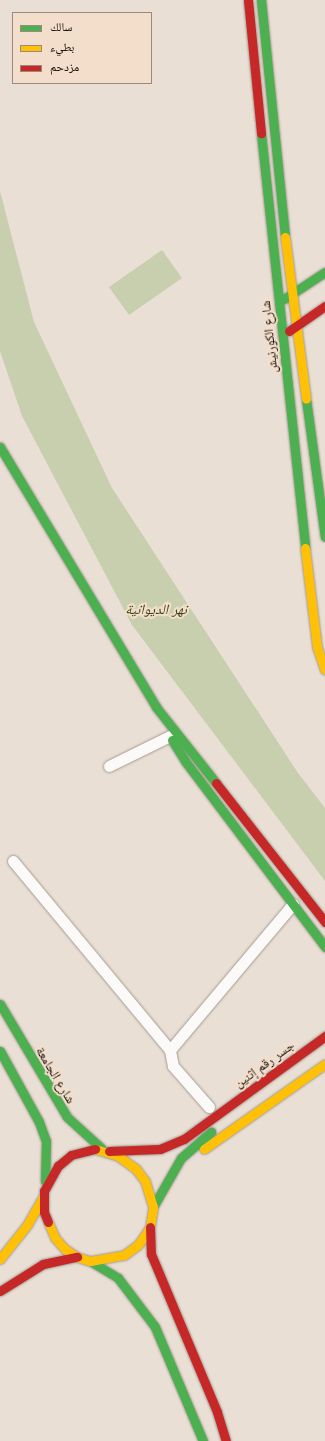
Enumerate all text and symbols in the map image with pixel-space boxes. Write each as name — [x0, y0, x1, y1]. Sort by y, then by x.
legend — [12, 12, 152, 84]
text: سالك — [50, 19, 72, 34]
text: بطيء — [50, 39, 74, 54]
text: مزدحم — [50, 59, 79, 74]
street label: شارع الكورنيش — [257, 300, 281, 374]
water label: نهر الديوانية — [125, 601, 187, 617]
street label: جسر رقم إثنين — [231, 1037, 297, 1091]
street label: شارع الجامعة — [33, 1044, 79, 1106]

